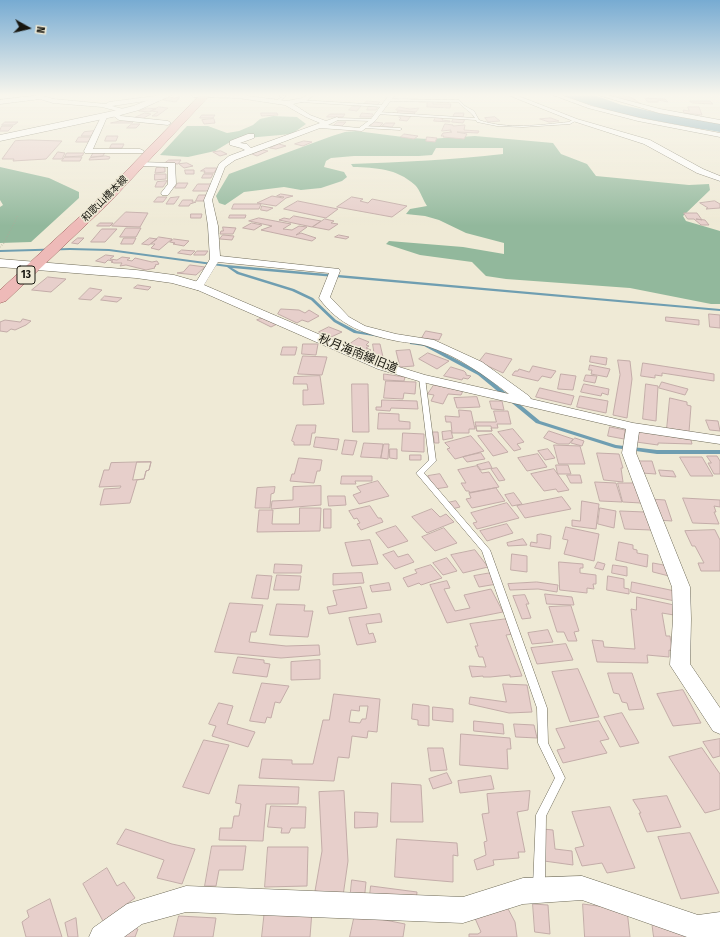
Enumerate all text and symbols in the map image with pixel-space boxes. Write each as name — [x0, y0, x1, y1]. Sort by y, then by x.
north arrow — [8, 8, 48, 48]
text: N — [33, 26, 47, 34]
street label: 和歌山橋本線 — [80, 174, 130, 224]
road number: 13 — [17, 266, 35, 284]
street label: 秋月海南線旧道 — [316, 332, 400, 376]

